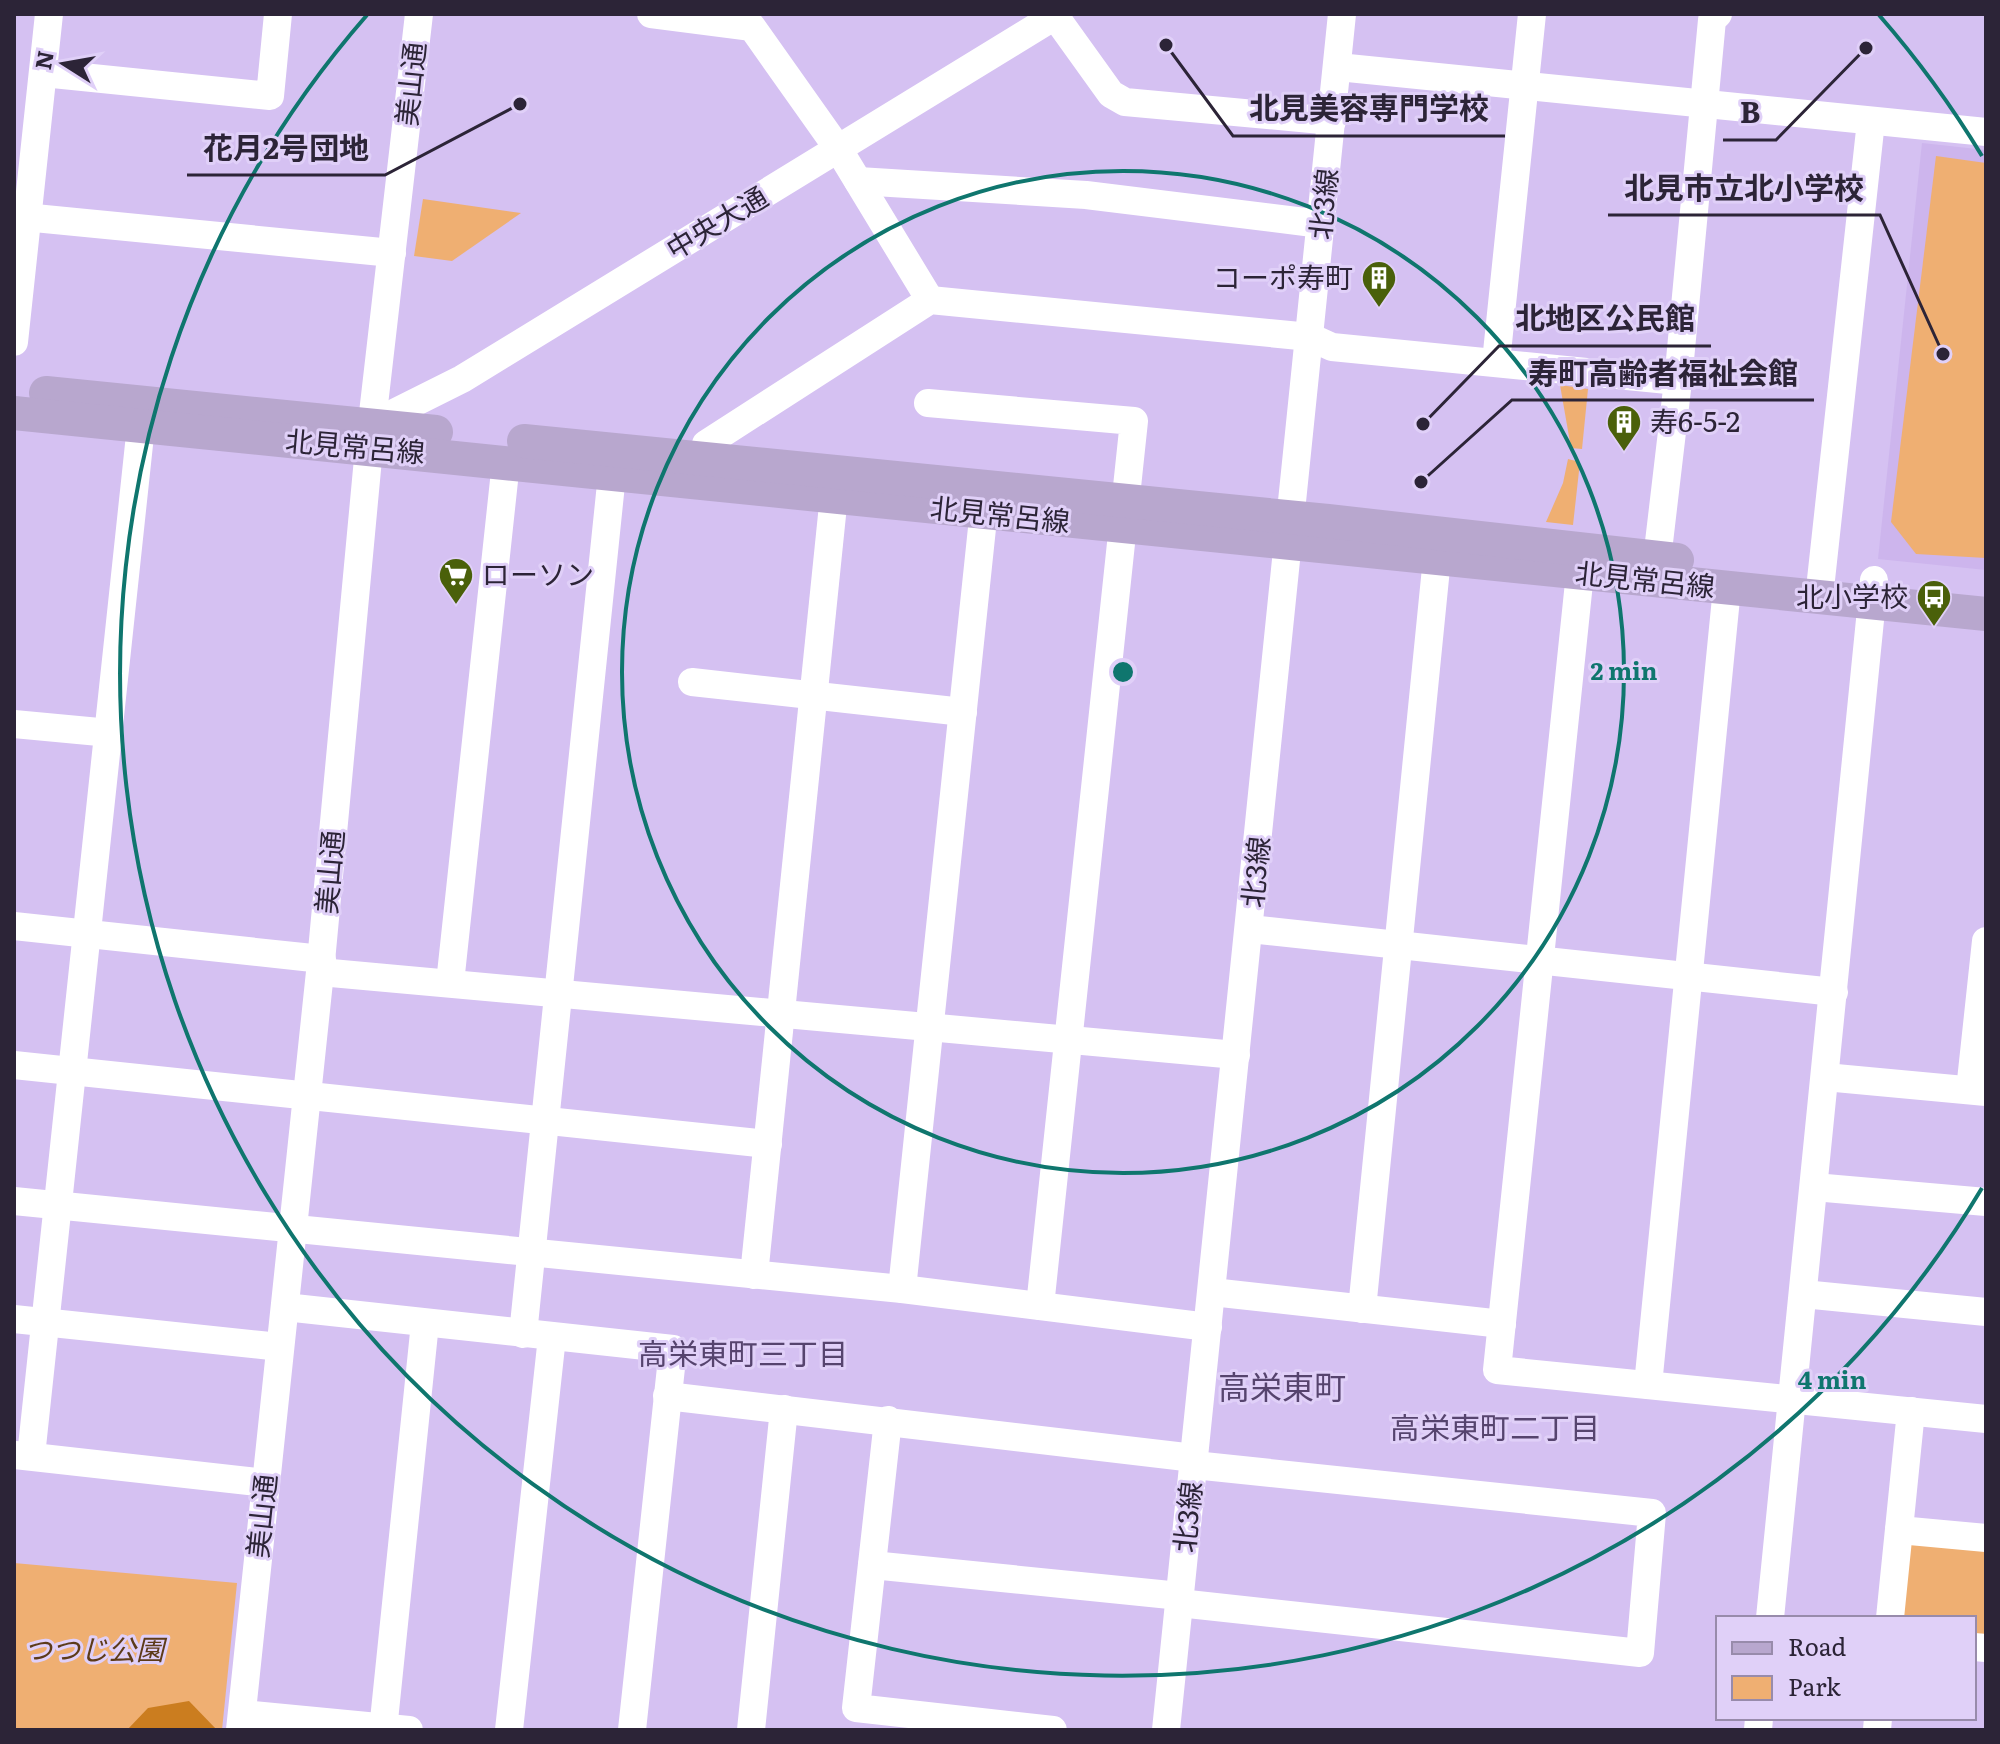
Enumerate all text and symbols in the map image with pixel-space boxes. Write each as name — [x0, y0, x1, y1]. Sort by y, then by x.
north arrow — [24, 24, 104, 104]
street label: 美山通 — [384, 40, 434, 128]
text: N — [25, 48, 61, 72]
callout: 北見美容専門学校 — [1233, 82, 1505, 136]
text: 北見美容専門学校 — [1249, 84, 1489, 128]
callout: B — [1723, 86, 1776, 140]
text: B — [1740, 88, 1760, 132]
callout: 花月2号団地 — [187, 121, 385, 175]
text: 花月2号団地 — [203, 124, 369, 168]
callout: 北見市立北小学校 — [1608, 161, 1880, 215]
text: 北見市立北小学校 — [1624, 164, 1864, 208]
street label: 北3線 — [1297, 166, 1347, 241]
street label: 中央大通 — [657, 174, 775, 268]
place label: コーポ寿町 — [1213, 255, 1353, 297]
building icon: コーポ寿町 — [1360, 259, 1398, 309]
callout: 北地区公民館 — [1499, 292, 1711, 346]
text: 北地区公民館 — [1515, 294, 1695, 338]
callout: 寿町高齢者福祉会館 — [1512, 346, 1814, 400]
text: 寿町高齢者福祉会館 — [1528, 349, 1798, 393]
place label: 寿6-5-2 — [1650, 399, 1740, 441]
building icon: 寿6-5-2 — [1605, 403, 1643, 453]
street label: 北見常呂線 — [284, 418, 427, 472]
street label: 北見常呂線 — [928, 485, 1072, 541]
street label: 北見常呂線 — [1573, 550, 1717, 606]
place label: ローソン — [482, 552, 594, 594]
supermarket icon: ローソン — [437, 556, 475, 606]
place label: 北小学校 — [1796, 574, 1908, 616]
bus stop icon: 北小学校 — [1915, 578, 1953, 628]
text: 2 min — [1590, 652, 1658, 687]
centre of rings — [1109, 658, 1137, 686]
street label: 美山通 — [303, 828, 353, 916]
street label: 北3線 — [1229, 834, 1279, 909]
district label: 高栄東町三丁目 — [638, 1330, 848, 1374]
district label: 高栄東町 — [1218, 1361, 1346, 1409]
text: 4 min — [1798, 1361, 1867, 1396]
district label: 高栄東町二丁目 — [1390, 1404, 1600, 1448]
street label: 美山通 — [235, 1472, 285, 1560]
street label: 北3線 — [1161, 1479, 1211, 1554]
legend — [1716, 1616, 1976, 1720]
park label: つつじ公園 — [24, 1627, 168, 1669]
text: Road — [1788, 1628, 1847, 1663]
text: Park — [1788, 1668, 1841, 1703]

